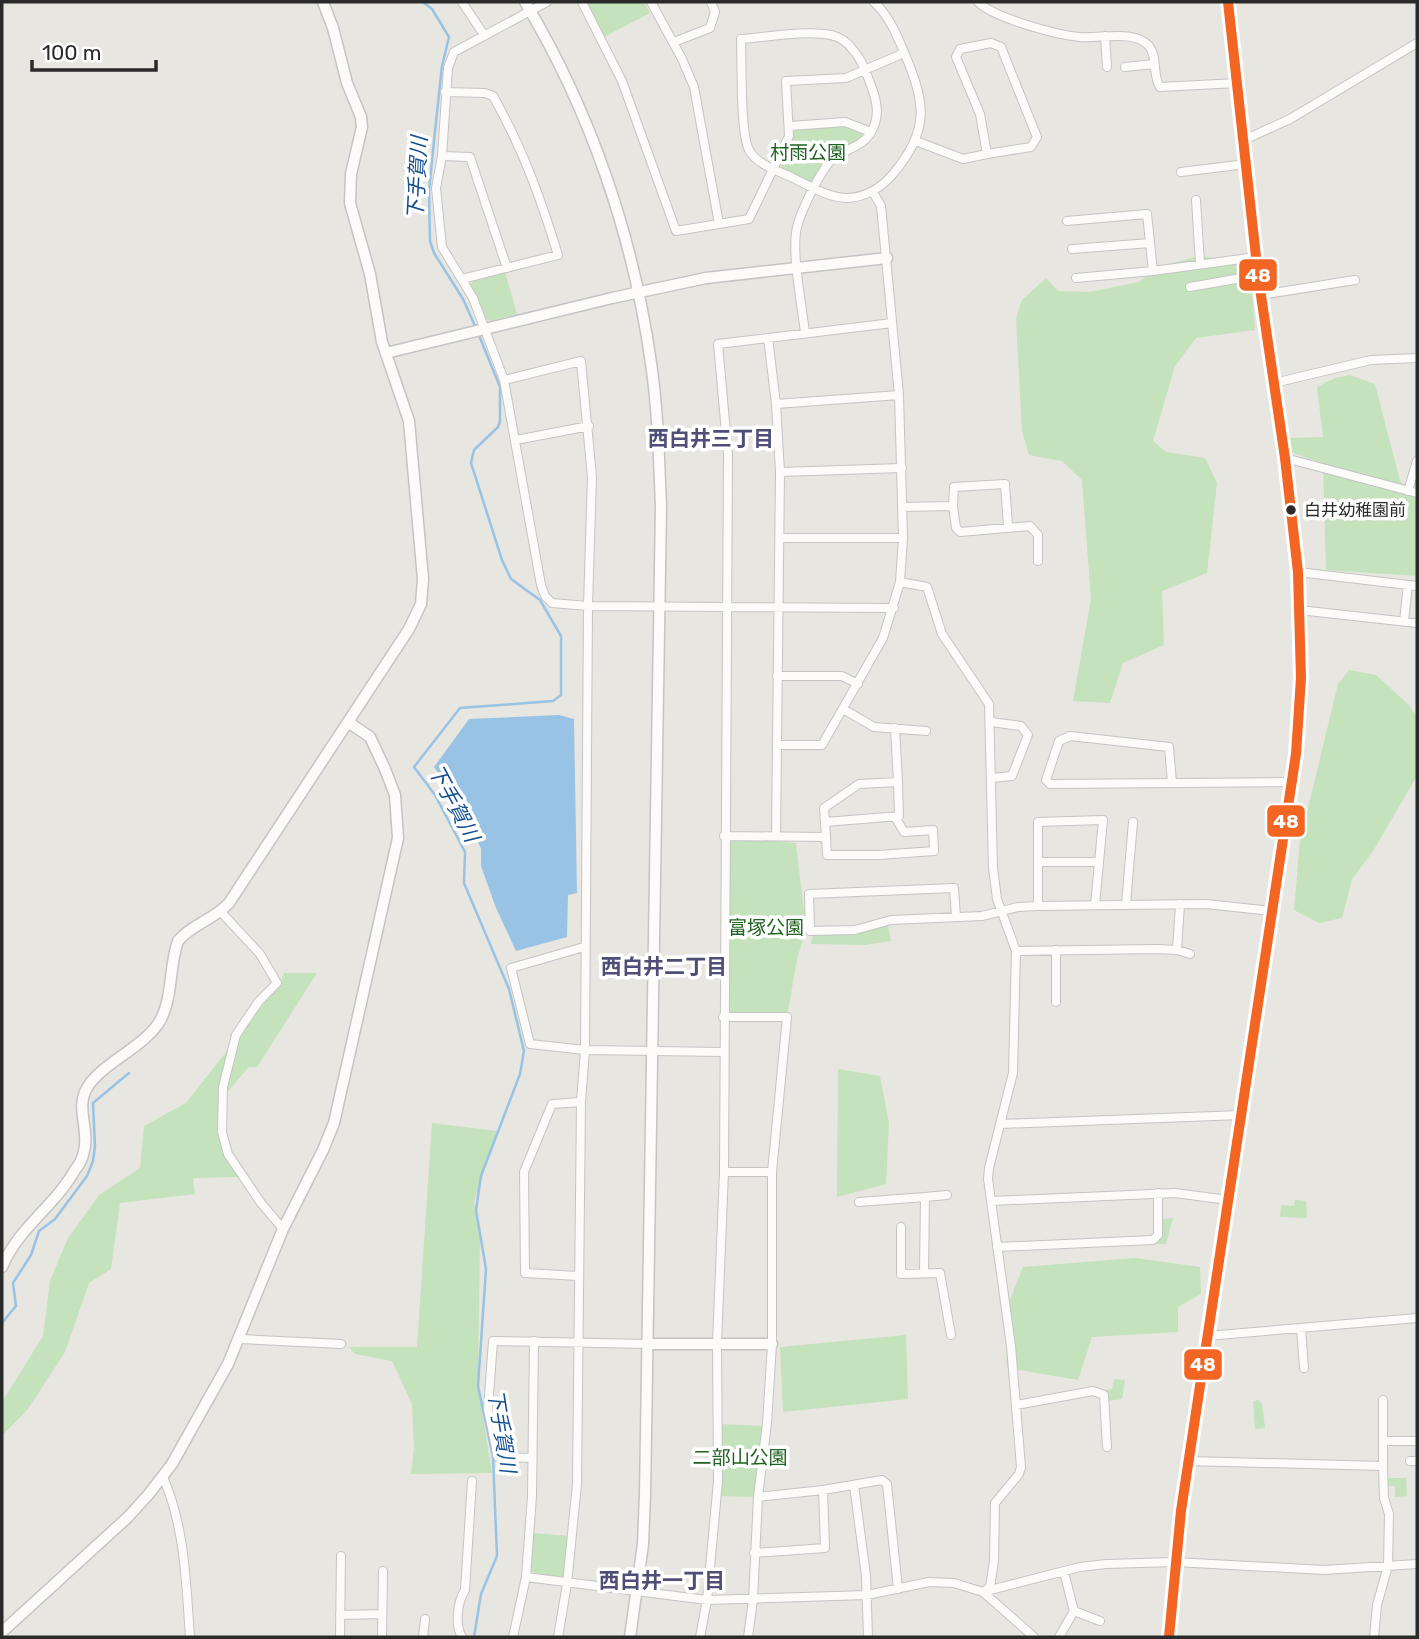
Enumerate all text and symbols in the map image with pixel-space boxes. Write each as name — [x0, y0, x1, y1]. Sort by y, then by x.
scale bar — [32, 28, 156, 72]
text: 100 m — [42, 40, 101, 65]
water label: 下手賀川 — [402, 133, 432, 221]
park label: 村雨公園 — [770, 141, 846, 164]
line badge: 48 — [1238, 258, 1278, 292]
text: 48 — [1245, 264, 1271, 287]
district label: 西白井三丁目 — [648, 426, 774, 451]
place label: 白井幼稚園前 — [1304, 500, 1406, 520]
marker: 白井幼稚園前 — [1284, 503, 1298, 517]
water label: 下手賀川 — [423, 760, 486, 848]
line badge: 48 — [1266, 804, 1306, 838]
text: 48 — [1273, 810, 1299, 833]
park label: 富塚公園 — [728, 916, 804, 939]
district label: 西白井二丁目 — [601, 954, 727, 979]
line badge: 48 — [1183, 1348, 1223, 1381]
text: 48 — [1190, 1353, 1216, 1376]
water label: 下手賀川 — [483, 1388, 521, 1476]
park label: 二部山公園 — [692, 1446, 788, 1469]
district label: 西白井一丁目 — [599, 1568, 725, 1593]

